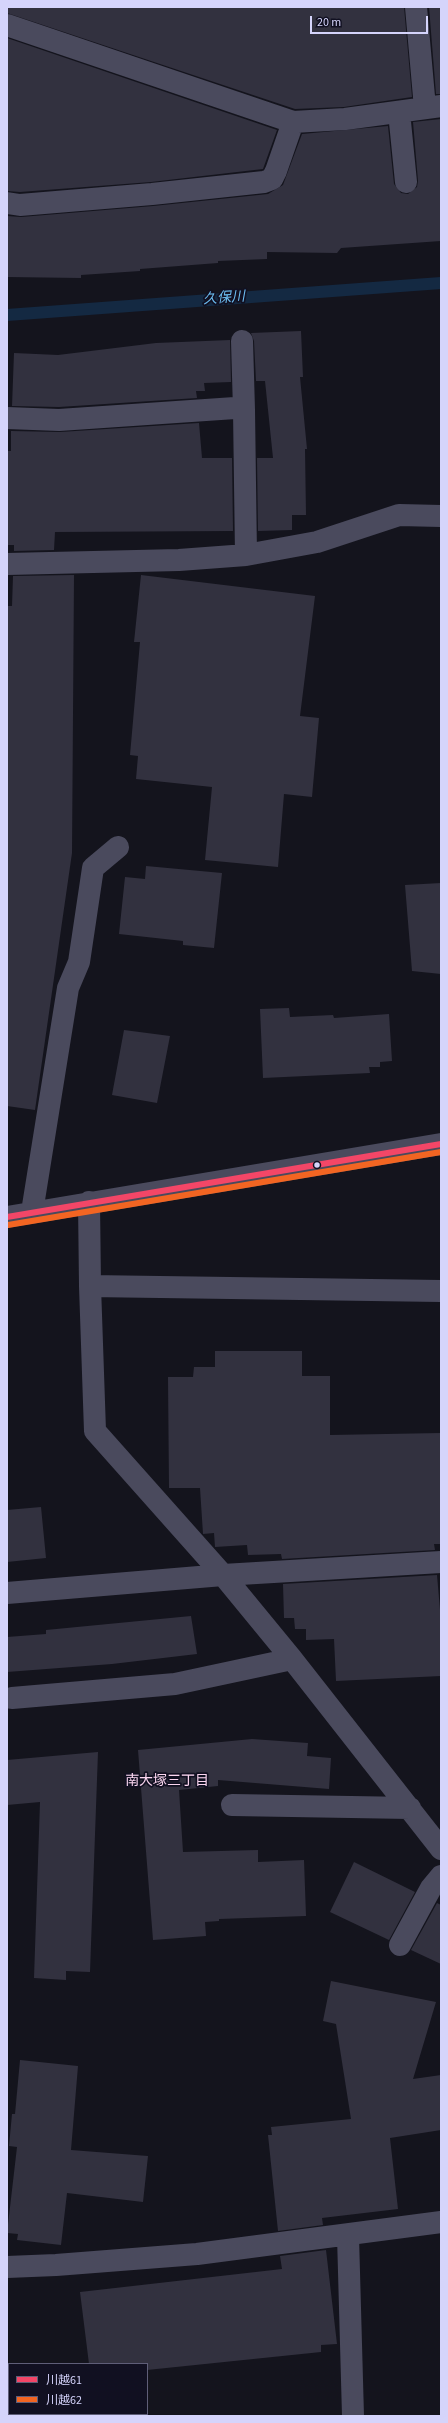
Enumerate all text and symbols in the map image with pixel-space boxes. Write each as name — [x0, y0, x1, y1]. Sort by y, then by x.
scale bar — [312, 8, 430, 34]
text: 20 m — [317, 14, 341, 31]
water label: 久保川 — [202, 289, 246, 309]
unlabelled marker — [312, 1160, 322, 1170]
district label: 南大塚三丁目 — [125, 1774, 209, 1790]
legend — [8, 2363, 148, 2415]
text: 川越61 — [46, 2372, 82, 2389]
text: 川越62 — [46, 2392, 82, 2409]

